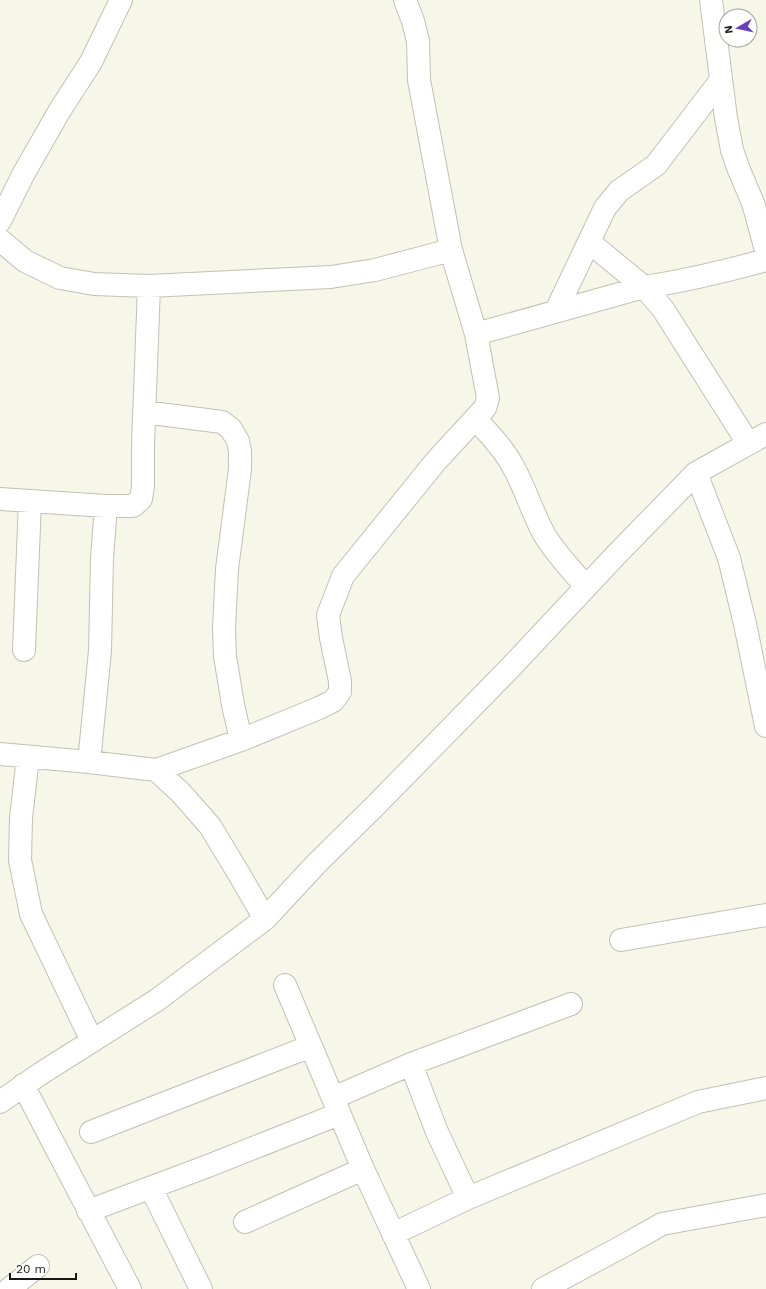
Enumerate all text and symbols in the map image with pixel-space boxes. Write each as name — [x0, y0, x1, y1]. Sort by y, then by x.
north arrow — [718, 8, 758, 48]
text: N — [722, 24, 736, 35]
scale bar — [10, 1255, 76, 1281]
text: 20 m — [16, 1262, 46, 1276]

